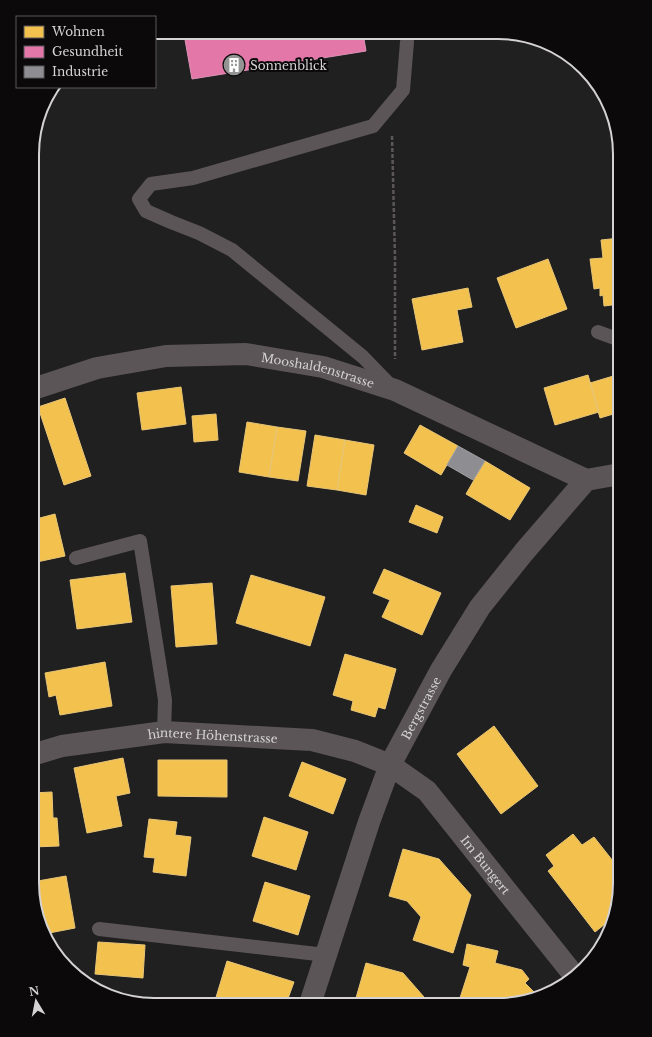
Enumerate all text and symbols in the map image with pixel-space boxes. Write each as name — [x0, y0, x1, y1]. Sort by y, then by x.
legend — [16, 16, 156, 88]
text: Wohnen — [51, 24, 105, 39]
text: Gesundheit — [52, 44, 123, 59]
building icon: Sonnenblick — [221, 52, 247, 78]
place label: Sonnenblick — [250, 58, 328, 73]
text: Industrie — [52, 64, 108, 79]
street label: Mooshaldenstrasse — [260, 349, 376, 390]
street label: Bergstrasse — [398, 674, 444, 742]
street label: hintere Höhenstrasse — [147, 724, 278, 746]
street label: Im Bungert — [458, 832, 514, 897]
north arrow — [16, 981, 56, 1021]
text: N — [28, 983, 41, 999]

